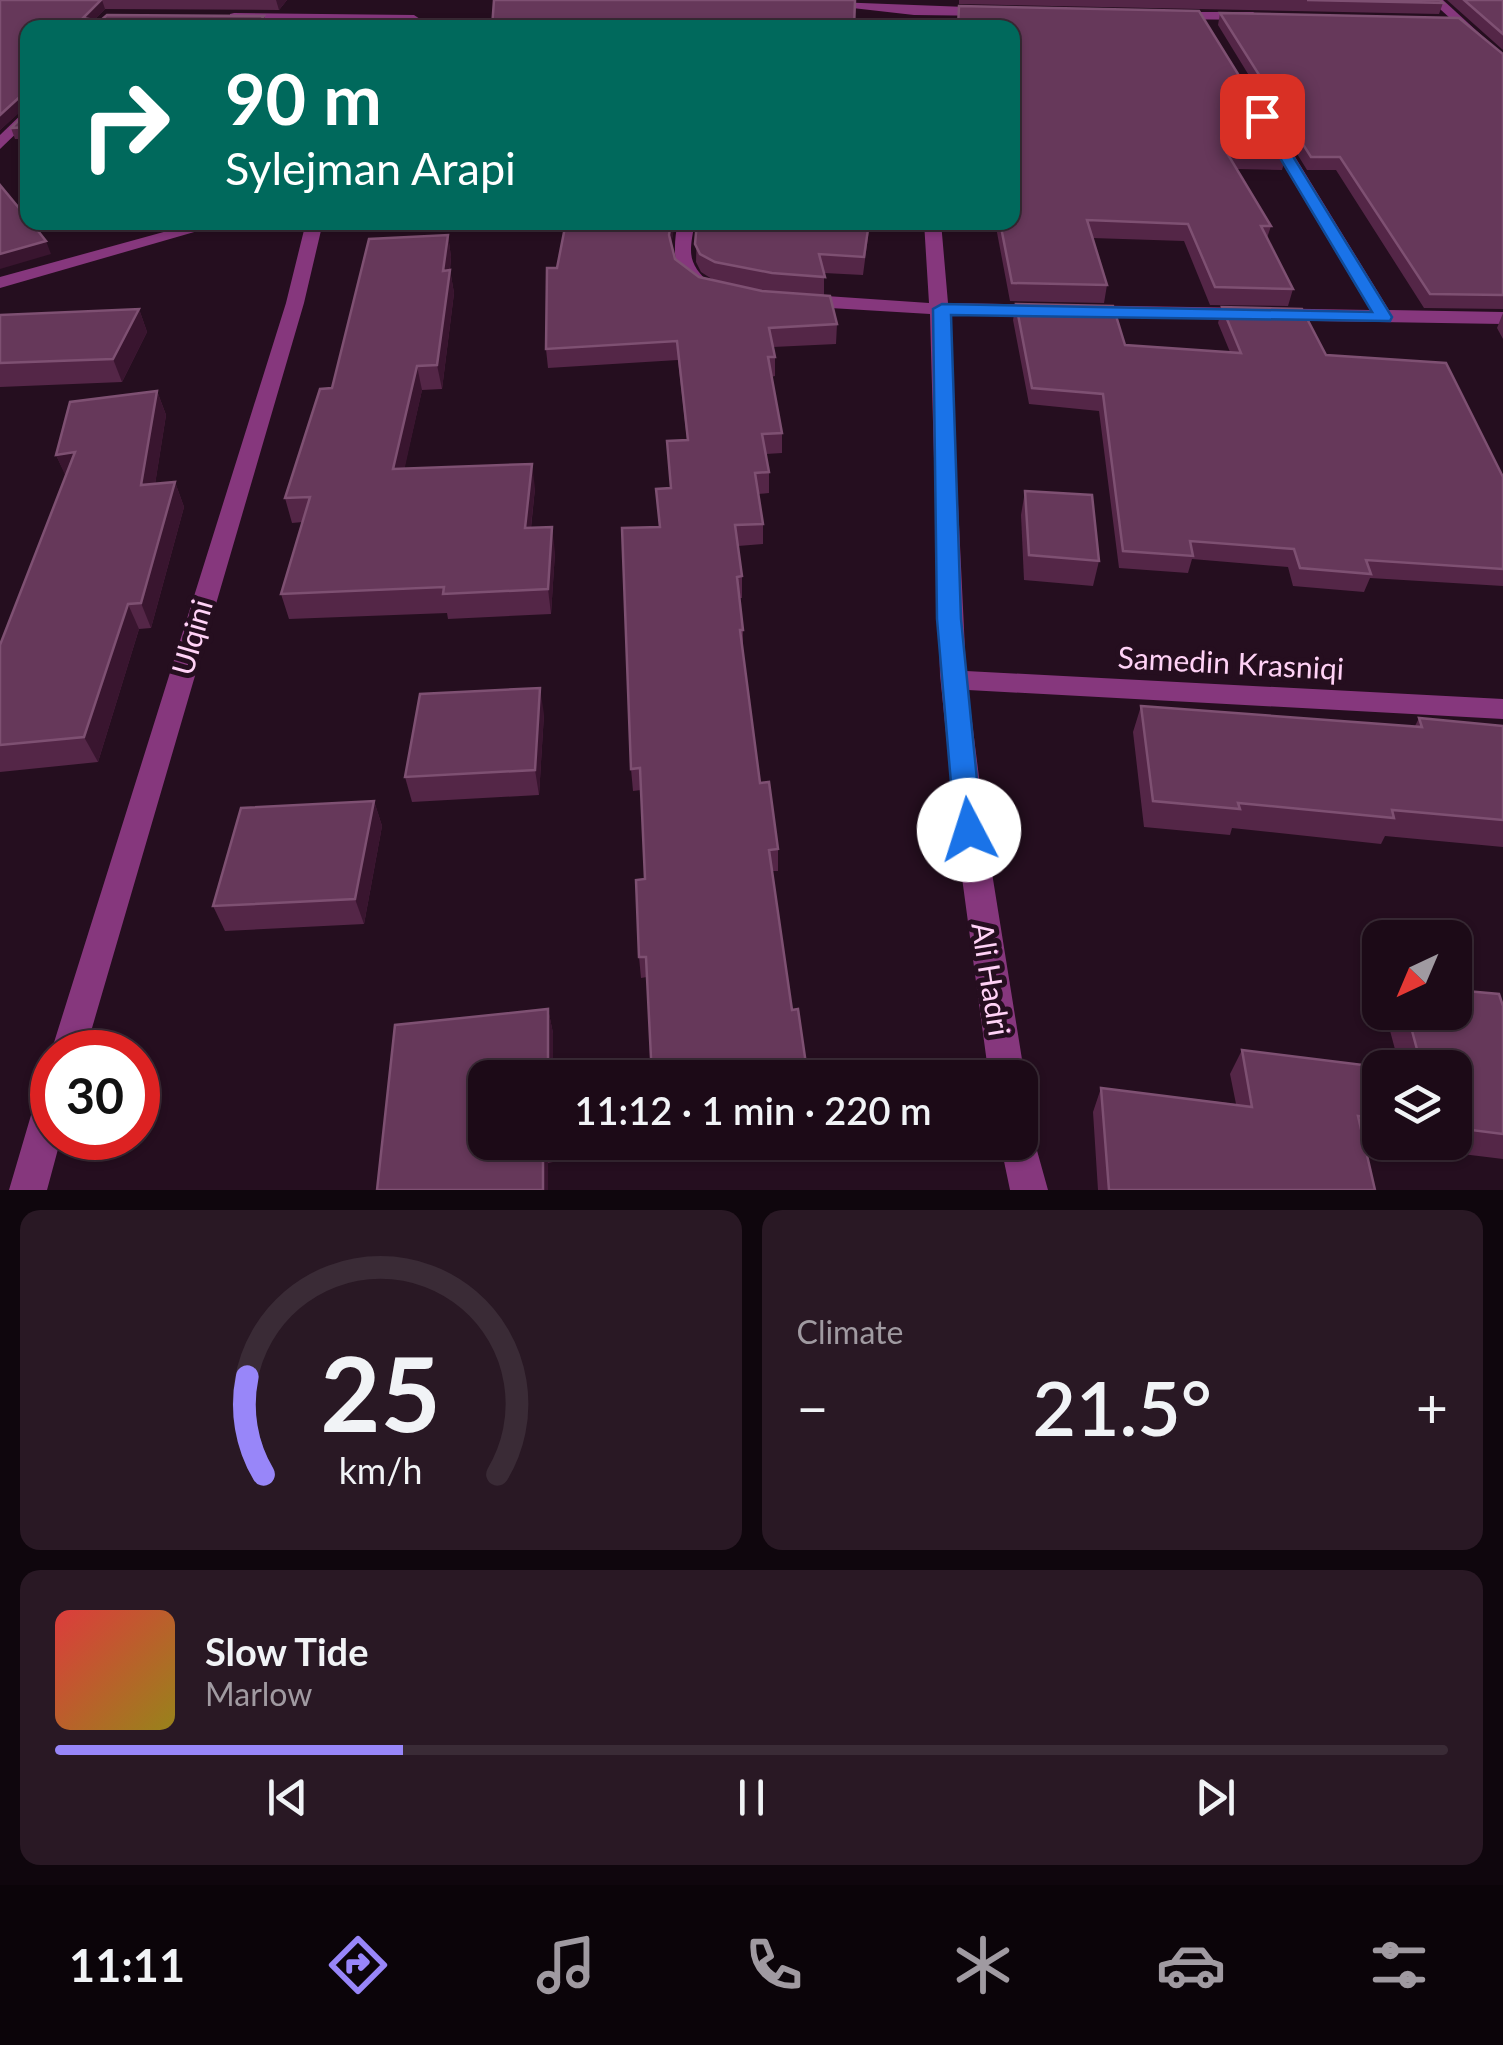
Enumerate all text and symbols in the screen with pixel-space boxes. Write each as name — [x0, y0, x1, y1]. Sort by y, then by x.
text: 90 m — [225, 56, 382, 140]
icon: right — [60, 60, 190, 190]
pin — [1220, 74, 1305, 159]
icon: arrive — [1235, 89, 1290, 144]
text: Sylejman Arapi — [225, 141, 516, 195]
street label: Ulqini — [163, 595, 219, 679]
street label: Samedin Krasniqi — [1117, 638, 1345, 686]
position arrow — [917, 778, 1021, 882]
street label: Ali Hadri — [965, 920, 1019, 1038]
north arrow — [1362, 920, 1472, 1030]
map controls — [1362, 920, 1472, 1160]
speed limit sign: 30 — [30, 1030, 160, 1160]
button: layers — [1362, 1050, 1472, 1160]
text: 11:12 · 1 min · 220 m — [575, 1087, 931, 1133]
text: Climate — [797, 1312, 903, 1351]
text: 25 — [320, 1329, 441, 1454]
text: 21.5° — [1033, 1362, 1212, 1452]
text: − — [797, 1374, 828, 1440]
text: + — [1416, 1374, 1448, 1440]
text: km/h — [339, 1449, 423, 1492]
text: Slow Tide — [205, 1628, 368, 1674]
text: Marlow — [205, 1674, 312, 1713]
icon: previous — [260, 1770, 315, 1825]
icon: pause — [724, 1770, 779, 1825]
icon: next — [1188, 1770, 1243, 1825]
icon: directions — [323, 1930, 393, 2000]
icon: music — [531, 1930, 601, 2000]
icon: phone — [739, 1930, 809, 2000]
icon: climate — [948, 1930, 1018, 2000]
icon: car — [1156, 1930, 1226, 2000]
icon: filters — [1364, 1930, 1434, 2000]
text: 11:11 — [69, 1938, 185, 1992]

